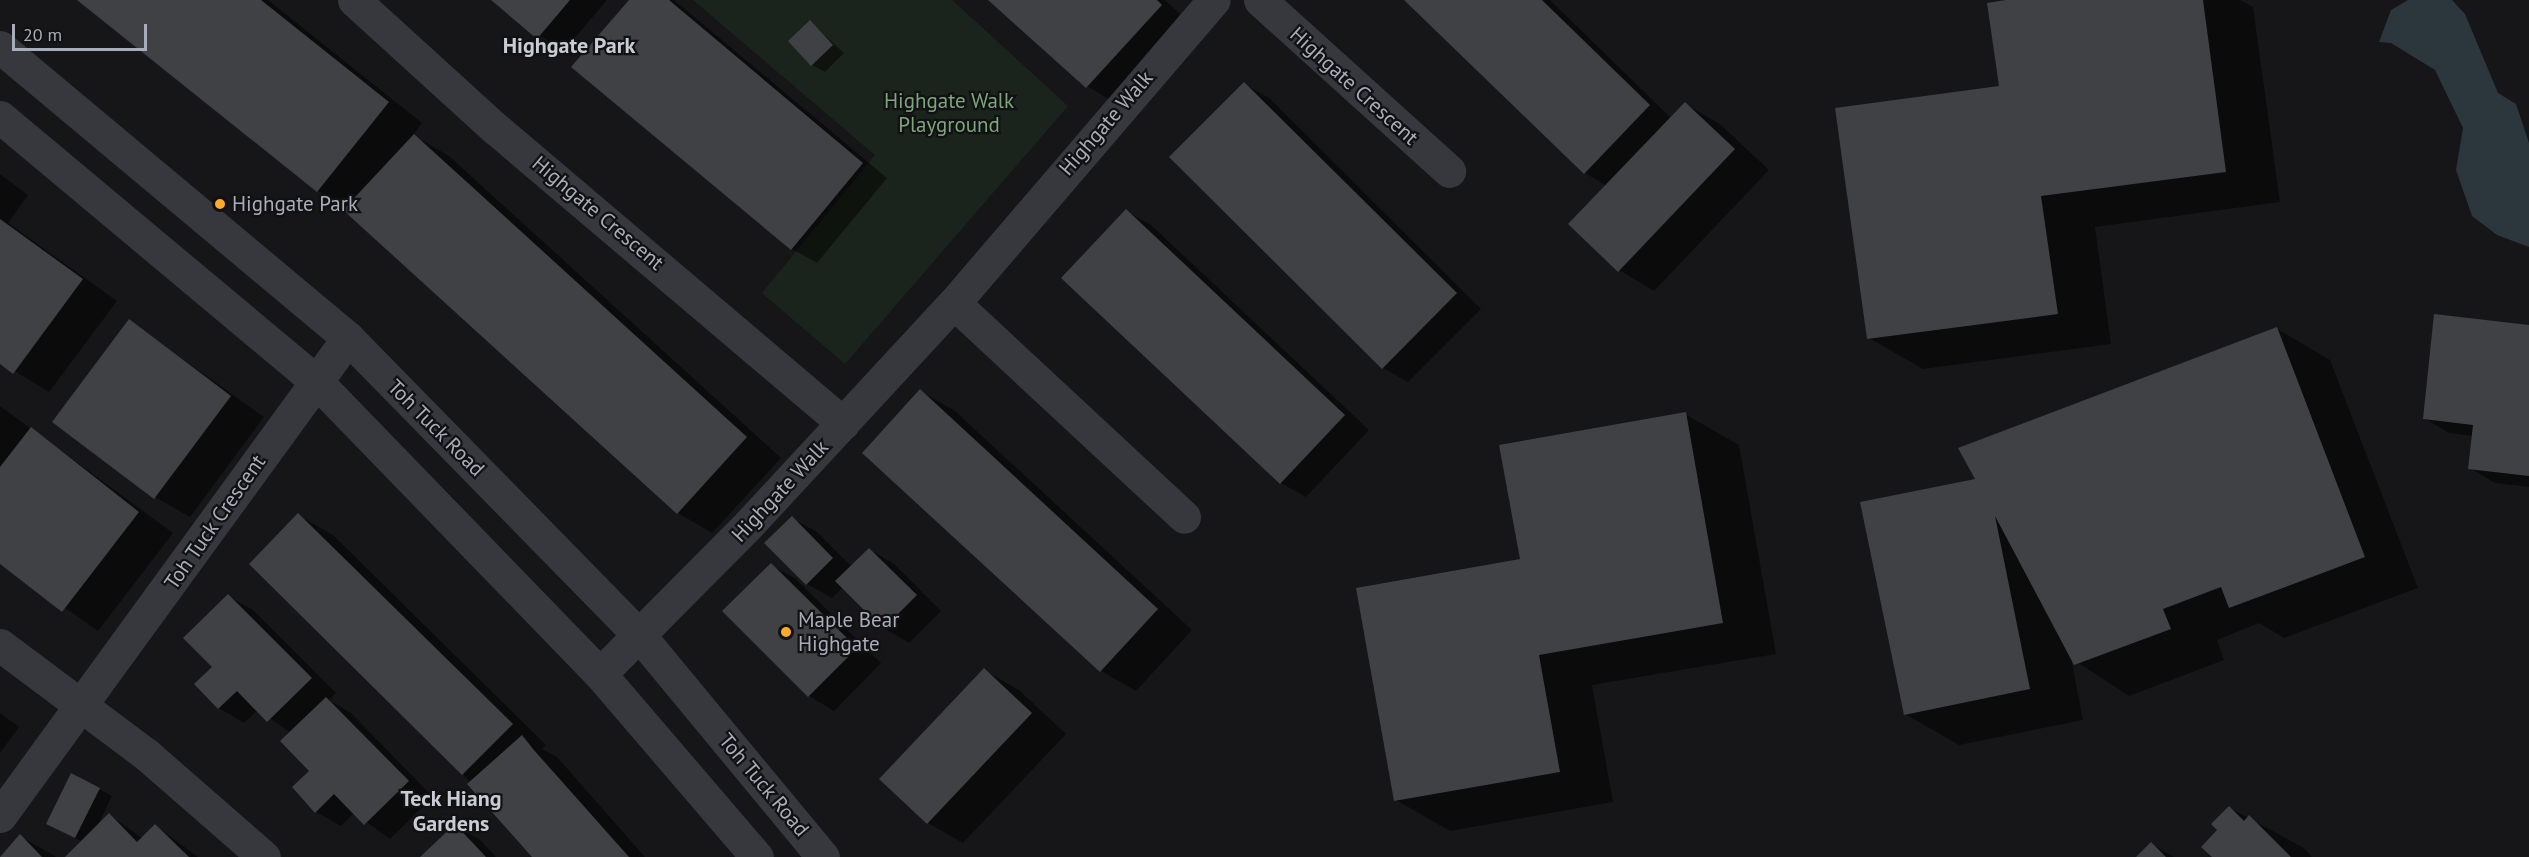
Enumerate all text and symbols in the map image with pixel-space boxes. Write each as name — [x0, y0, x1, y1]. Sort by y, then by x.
scale bar — [15, 12, 150, 50]
street label: Highgate Crescent — [1285, 22, 1423, 150]
text: 20 m — [23, 23, 62, 46]
district label: Highgate Park — [503, 33, 635, 59]
street label: Highgate Walk — [1054, 65, 1158, 181]
park label: Highgate Walk Playground — [884, 88, 1014, 138]
street label: Highgate Crescent — [527, 151, 669, 275]
place label: Highgate Park — [232, 191, 358, 217]
marker: Highgate Park — [213, 197, 227, 211]
street label: Toh Tuck Road — [382, 374, 490, 482]
street label: Highgate Walk — [726, 435, 834, 547]
street label: Toh Tuck Crescent — [159, 449, 271, 595]
place label: Maple Bear Highgate — [798, 607, 899, 657]
marker: Maple Bear Highgate — [779, 625, 793, 639]
street label: Toh Tuck Road — [713, 728, 815, 842]
district label: Teck Hiang Gardens — [400, 785, 502, 836]

